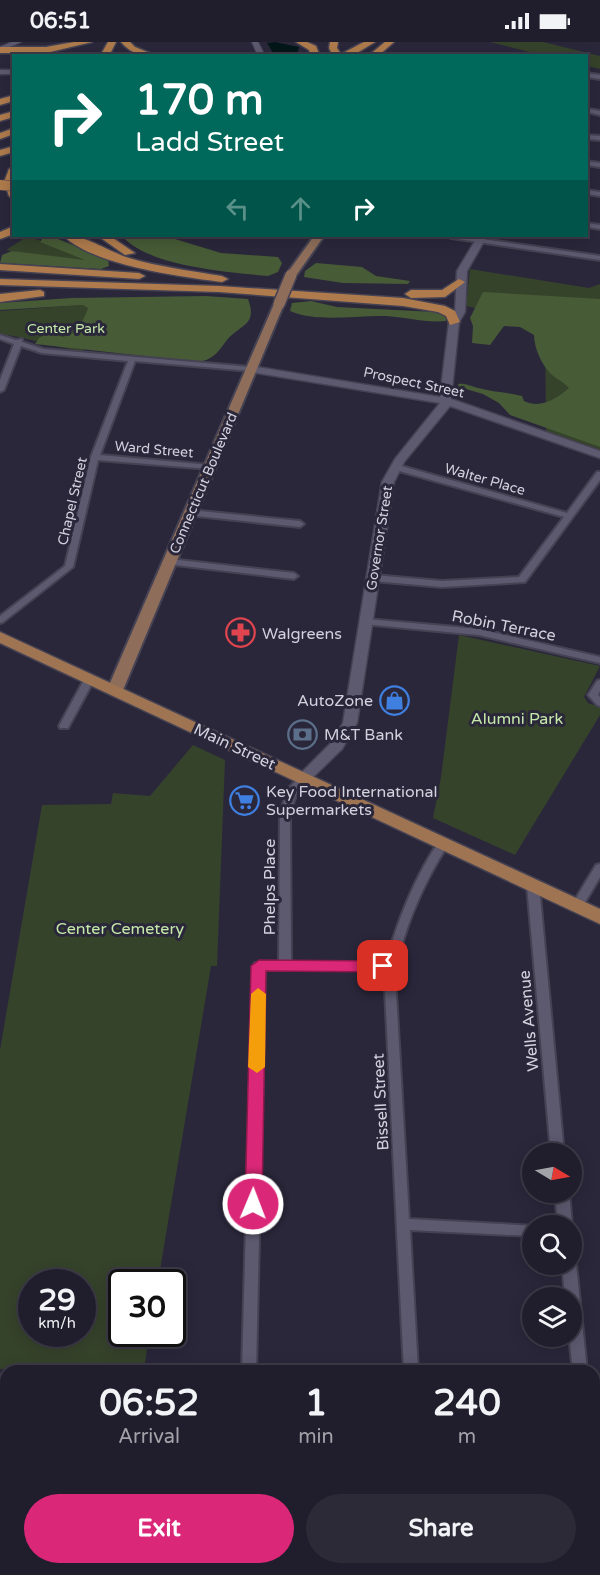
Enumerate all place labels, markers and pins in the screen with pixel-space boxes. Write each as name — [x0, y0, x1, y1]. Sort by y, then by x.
pharmacy icon: Walgreens — [225, 617, 257, 649]
place label: Walgreens — [262, 624, 342, 644]
shop icon: AutoZone — [378, 684, 410, 716]
place label: AutoZone — [297, 691, 373, 711]
bank icon: M&T Bank — [287, 718, 319, 750]
place label: M&T Bank — [324, 725, 403, 745]
place label: Key Food International Supermarkets — [266, 782, 437, 820]
supermarket icon: Key Food International Supermarkets — [229, 784, 261, 816]
pin — [357, 940, 408, 991]

